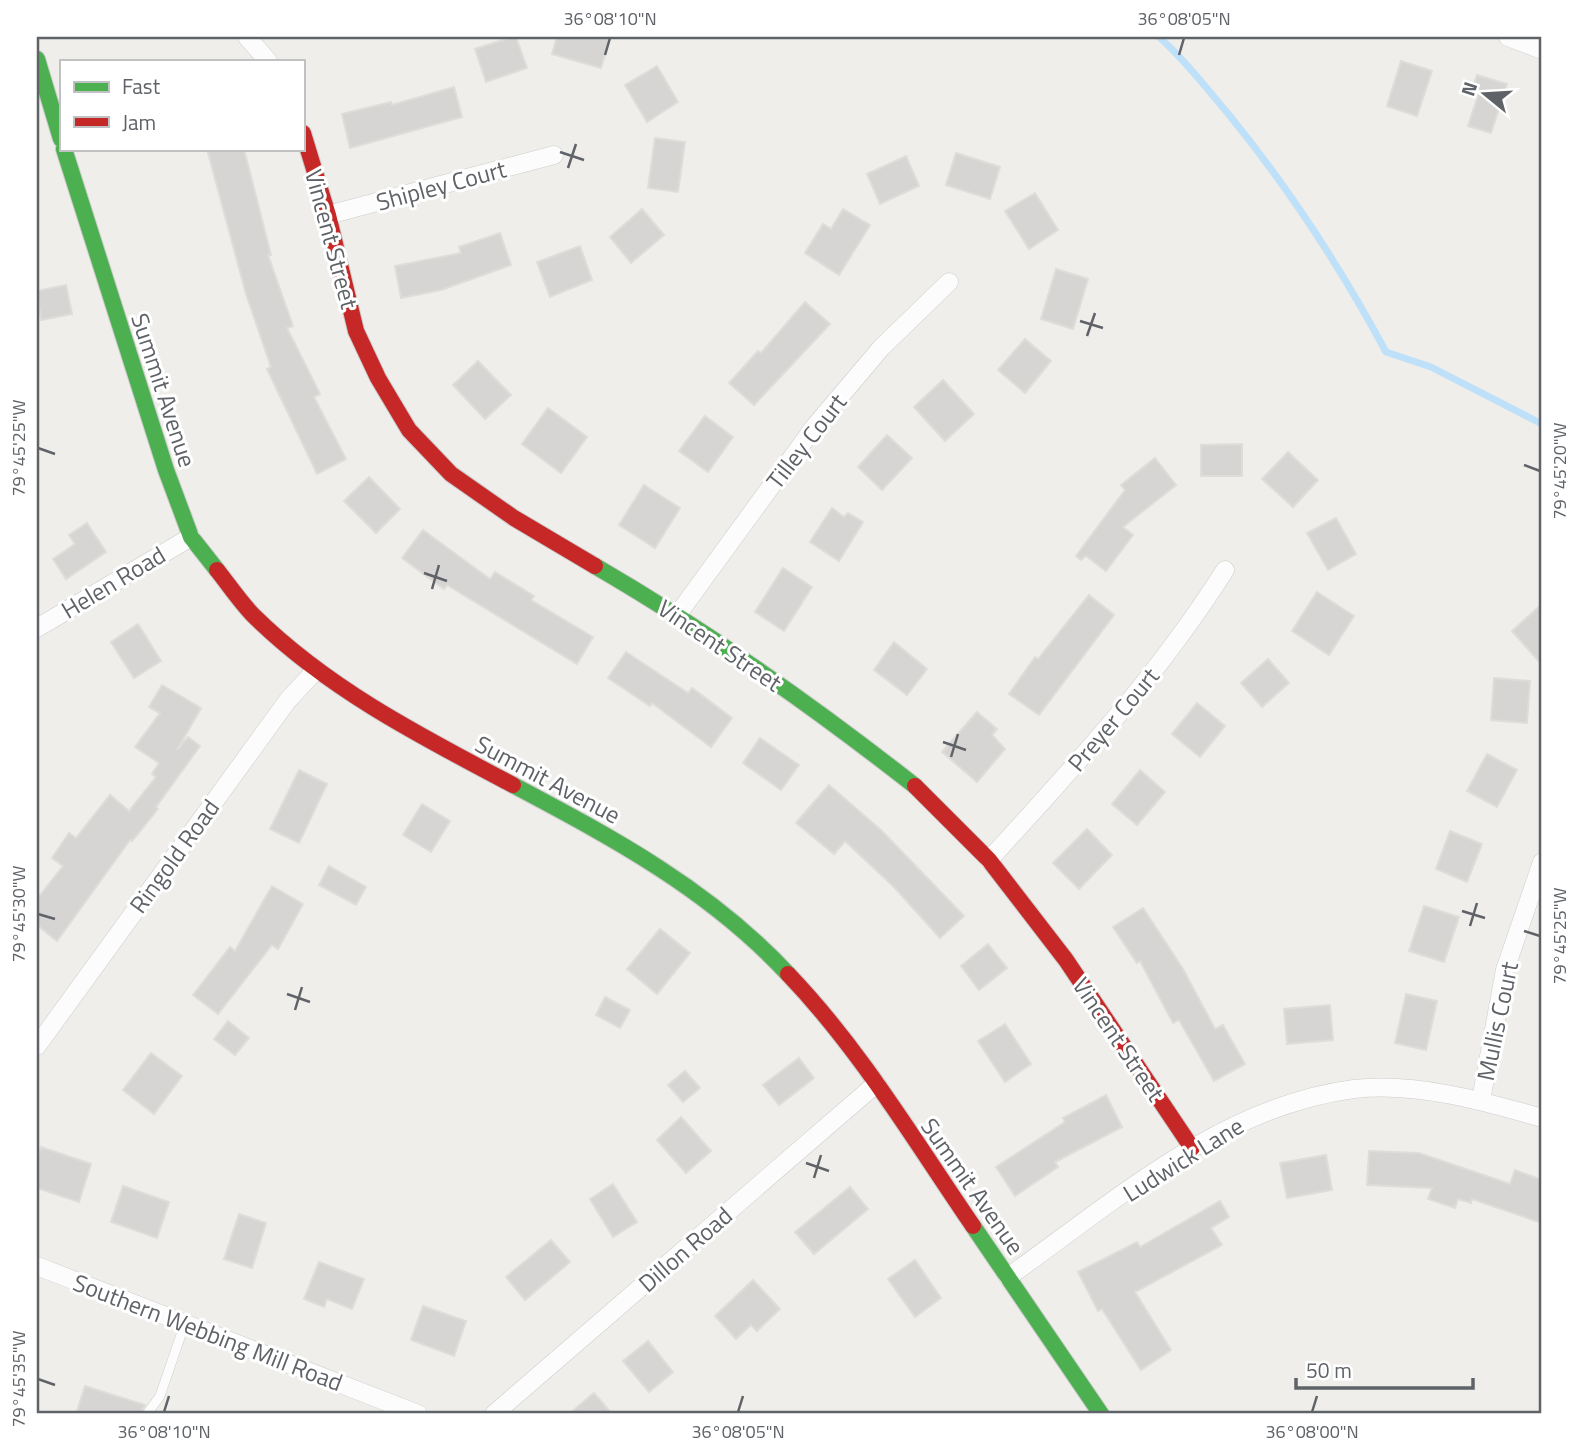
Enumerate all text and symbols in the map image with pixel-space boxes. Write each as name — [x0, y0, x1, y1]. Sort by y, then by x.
text: 36°08'10"N — [563, 5, 657, 32]
text: 36°08'05"N — [1137, 5, 1231, 32]
legend — [60, 60, 304, 150]
north arrow — [1450, 60, 1520, 130]
text: Fast — [122, 70, 161, 102]
text: N — [1453, 78, 1484, 99]
text: Jam — [122, 106, 156, 138]
street label: Shipley Court — [372, 150, 510, 220]
street label: Vincent Street — [296, 165, 368, 313]
street label: Summit Avenue — [122, 308, 206, 472]
street label: Tilley Court — [757, 385, 855, 496]
text: 79°45'25"W — [5, 399, 32, 496]
text: 79°45'20"W — [1546, 422, 1573, 519]
street label: Helen Road — [54, 537, 172, 627]
street label: Vincent Street — [651, 590, 790, 700]
street label: Preyer Court — [1059, 659, 1168, 779]
street label: Summit Avenue — [469, 726, 627, 832]
street label: Ringold Road — [120, 791, 228, 921]
text: 79°45'30"W — [5, 865, 32, 962]
text: 79°45'25"W — [1546, 887, 1573, 984]
street label: Mullis Court — [1467, 958, 1527, 1084]
street label: Vincent Street — [1064, 970, 1174, 1109]
street label: Ludwick Lane — [1116, 1108, 1250, 1210]
street label: Summit Avenue — [912, 1110, 1034, 1262]
street label: Dillon Road — [630, 1198, 740, 1300]
street label: Southern Webbing Mill Road — [68, 1264, 348, 1400]
text: 79°45'35"W — [5, 1330, 32, 1427]
scale bar — [1296, 1346, 1472, 1390]
text: 50 m — [1306, 1354, 1352, 1386]
text: 36°08'10"N — [117, 1418, 211, 1445]
text: 36°08'05"N — [691, 1418, 785, 1445]
text: 36°08'00"N — [1265, 1418, 1359, 1445]

